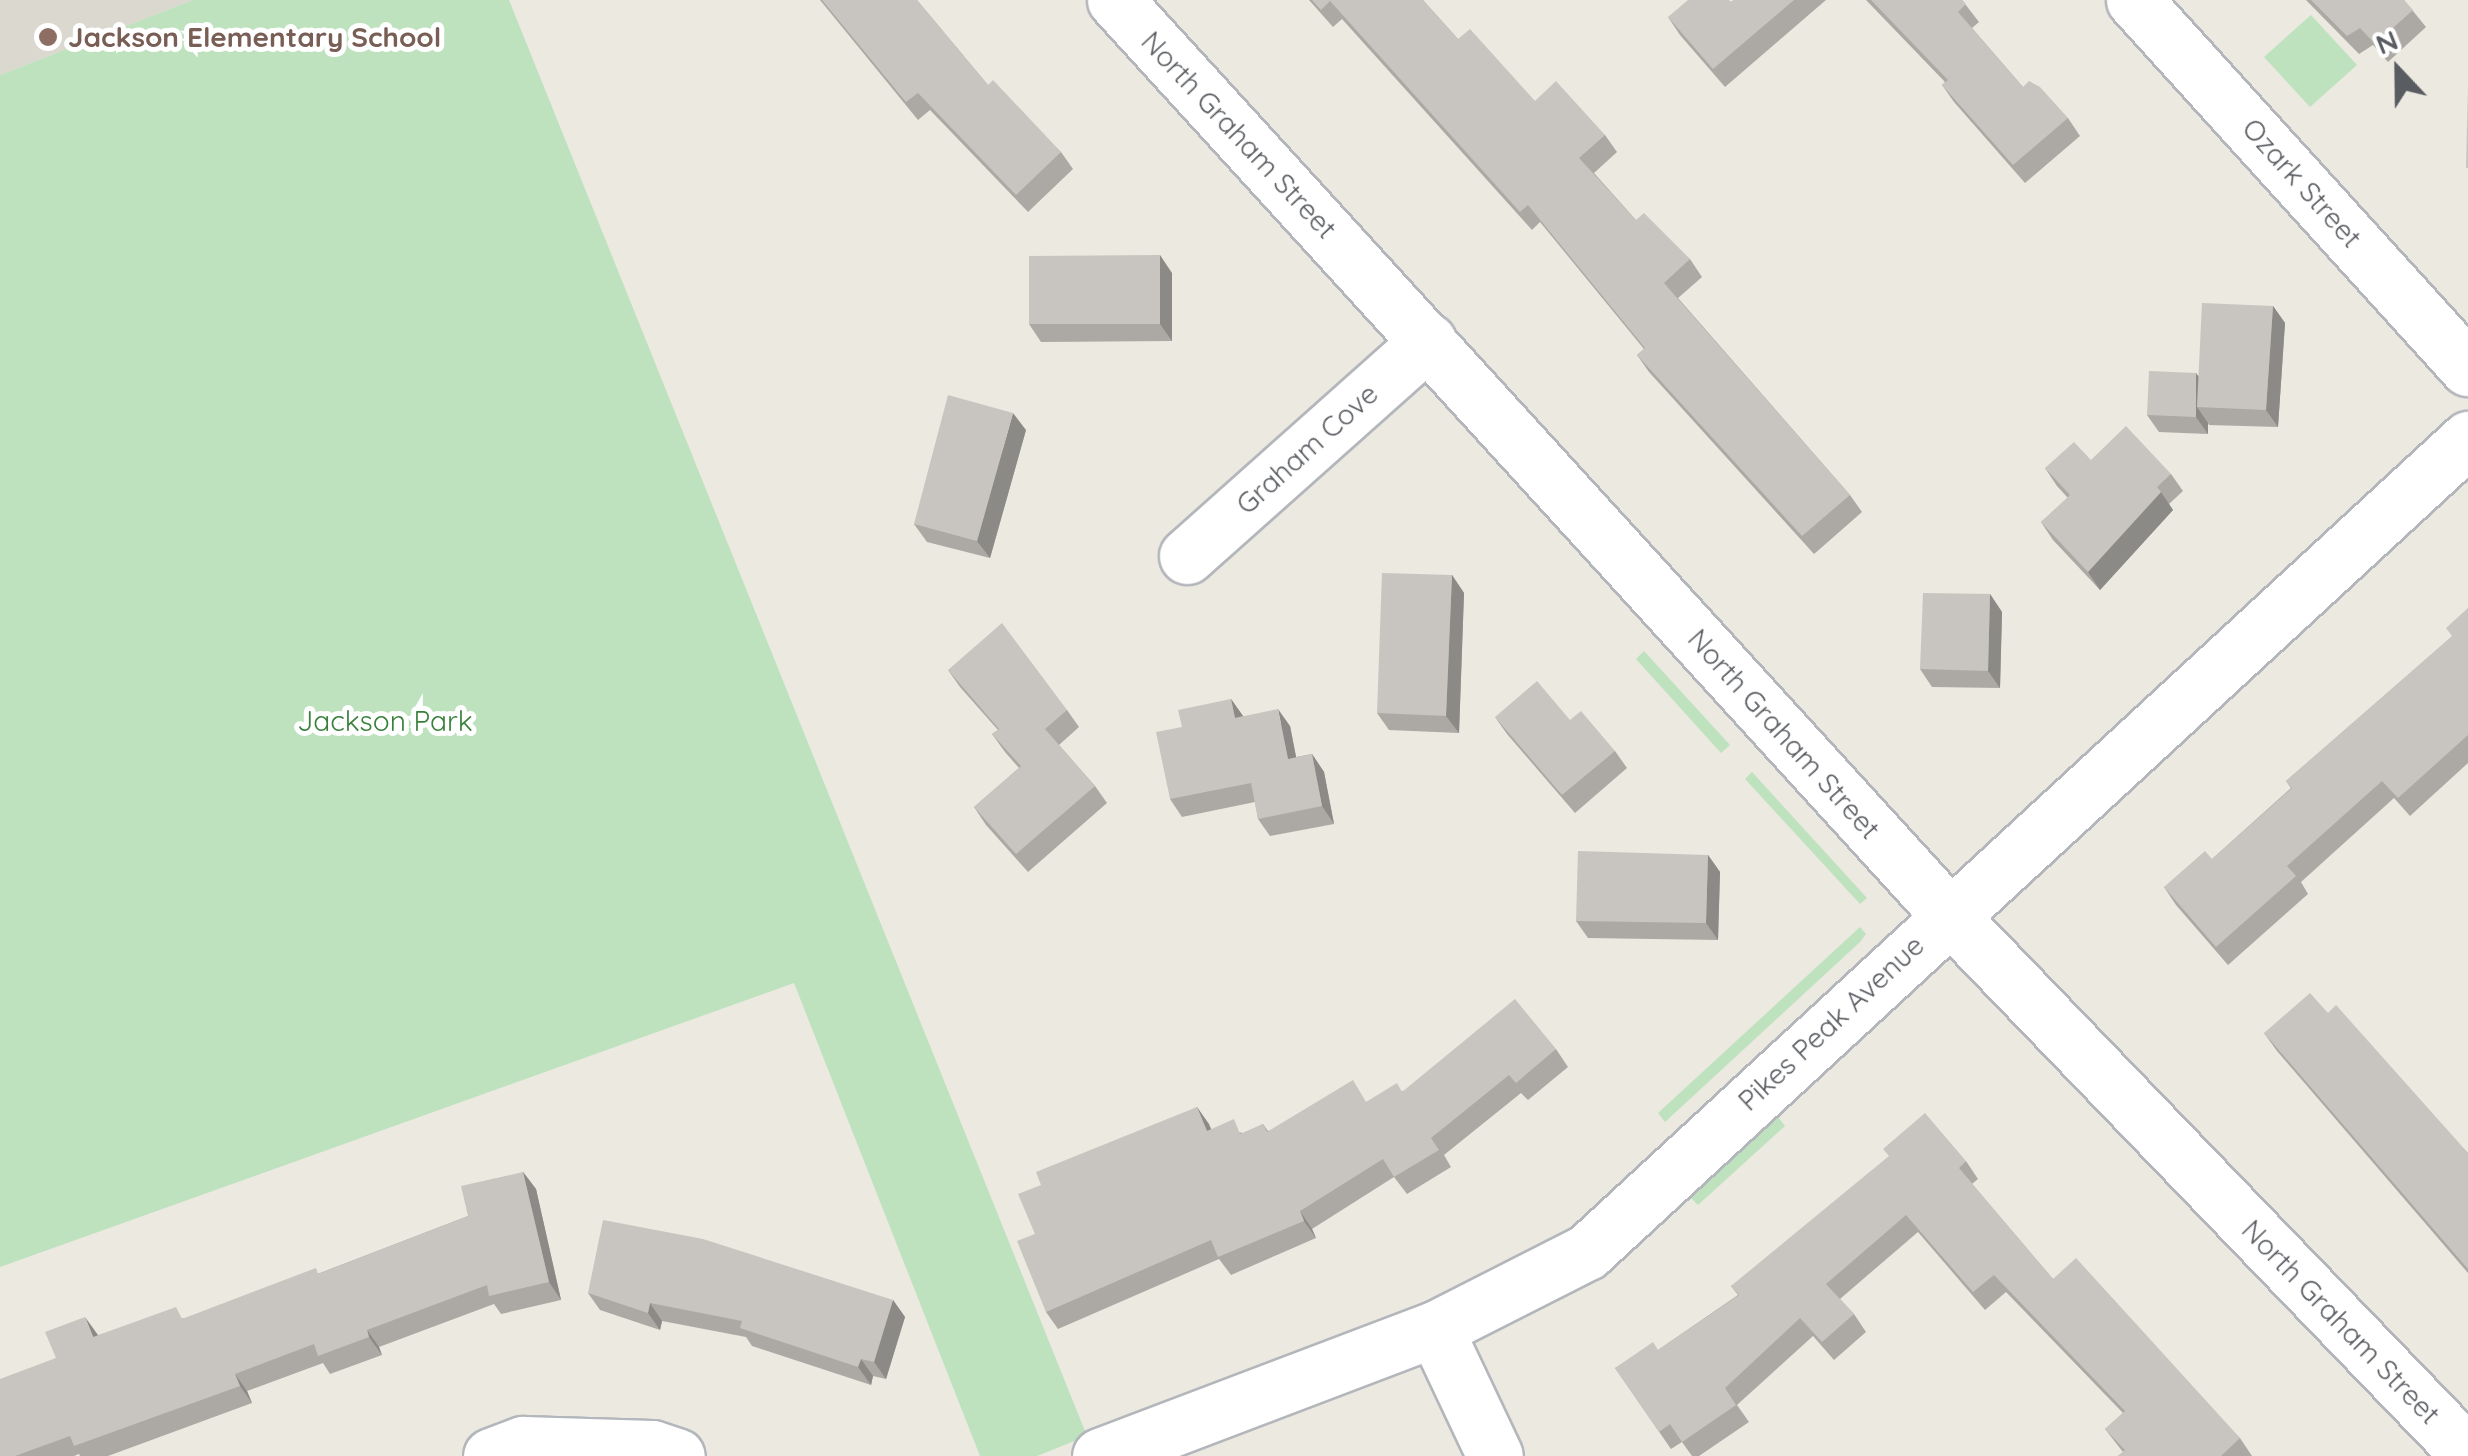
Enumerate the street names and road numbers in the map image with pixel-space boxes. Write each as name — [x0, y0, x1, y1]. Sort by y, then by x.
street label: North Graham Street — [1134, 25, 1344, 245]
street label: Ozark Street — [2235, 112, 2369, 254]
street label: Graham Cove — [1229, 377, 1385, 521]
street label: North Graham Street — [1681, 622, 1887, 846]
street label: Pikes Peak Avenue — [1731, 928, 1931, 1118]
street label: North Graham Street — [2235, 1213, 2447, 1431]

